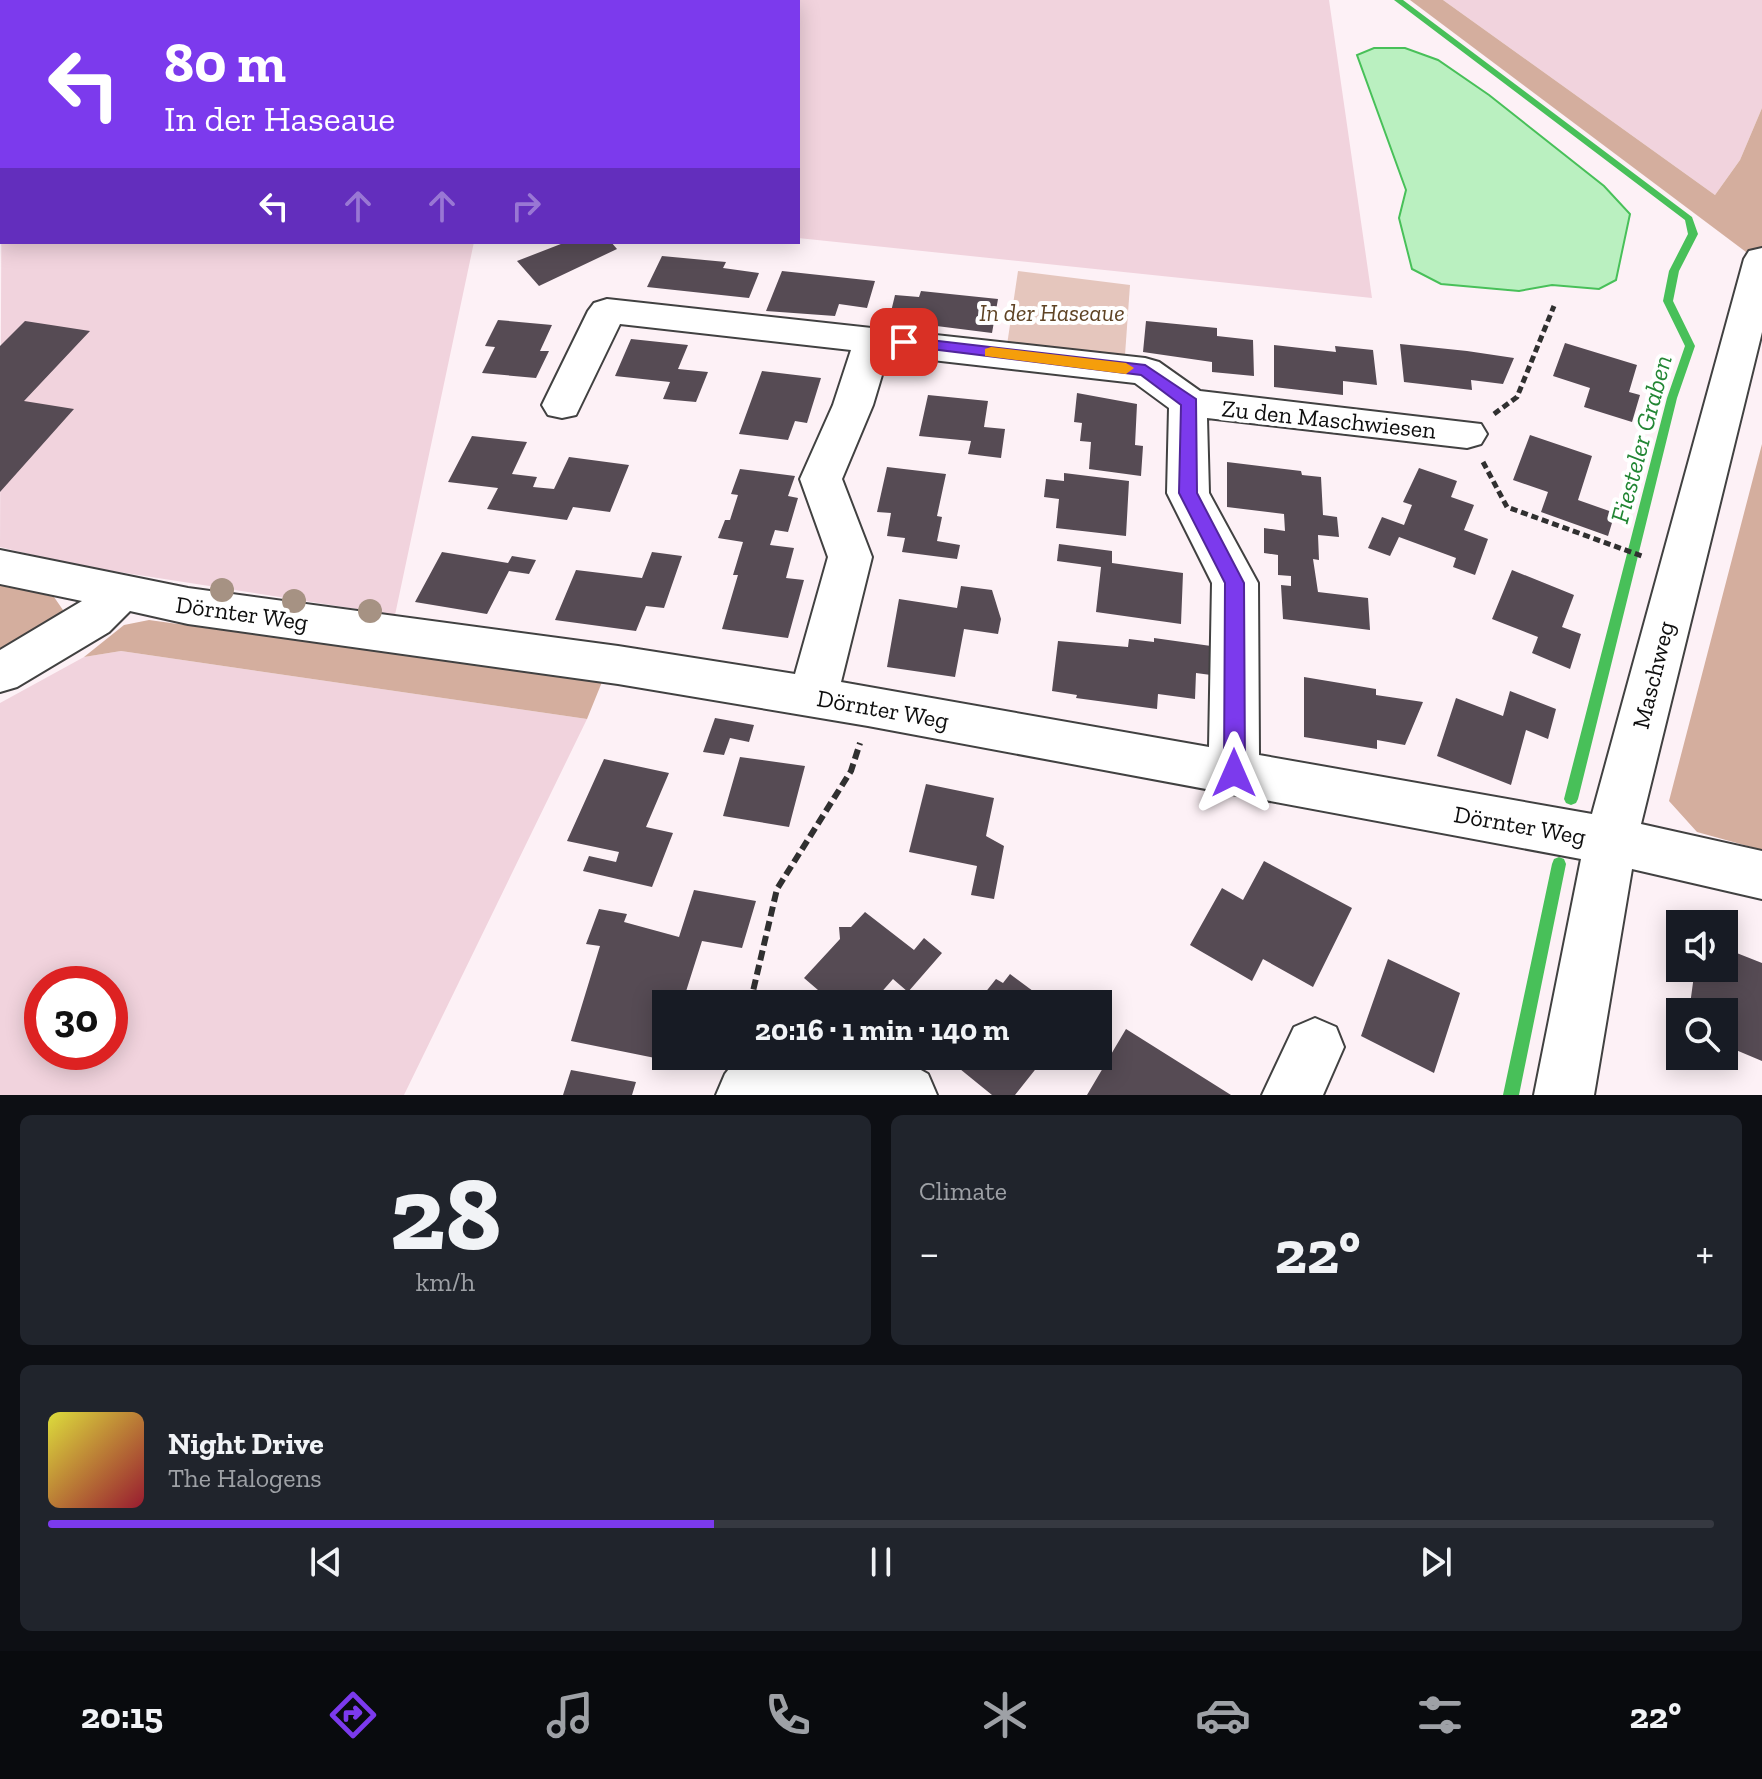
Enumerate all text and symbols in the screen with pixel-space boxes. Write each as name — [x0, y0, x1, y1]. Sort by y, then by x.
text: 80 m — [164, 29, 286, 96]
icon: left — [32, 32, 136, 136]
text: In der Haseaue — [164, 97, 395, 140]
icon: left — [252, 184, 296, 228]
icon: ahead — [336, 184, 380, 228]
icon: ahead — [420, 184, 464, 228]
icon: right — [504, 184, 548, 228]
park label: In der Haseaue — [979, 298, 1125, 327]
pin — [870, 308, 938, 376]
icon: arrive — [882, 320, 926, 364]
water label: Fiesteler Graben — [1603, 351, 1679, 527]
street label: Zu den Maschwiesen — [1220, 393, 1438, 445]
street label: Dörnter Weg — [174, 589, 310, 637]
street label: Maschweg — [1626, 618, 1680, 732]
street label: Dörnter Weg — [815, 683, 951, 735]
position arrow — [1192, 731, 1276, 815]
street label: Dörnter Weg — [1452, 799, 1588, 851]
map controls — [1666, 910, 1738, 1070]
button: sound — [1666, 910, 1738, 982]
speed limit sign: 30 — [24, 966, 128, 1070]
button: search — [1666, 998, 1738, 1070]
text: 20:16 · 1 min · 140 m — [755, 1012, 1009, 1048]
text: 28 — [390, 1151, 501, 1276]
text: Climate — [919, 1175, 1007, 1207]
text: 22° — [1274, 1216, 1361, 1288]
text: − — [919, 1226, 940, 1279]
text: + — [1695, 1226, 1714, 1279]
text: km/h — [416, 1266, 475, 1298]
text: Night Drive — [168, 1426, 324, 1462]
text: The Halogens — [168, 1462, 322, 1494]
icon: previous — [304, 1540, 348, 1584]
icon: pause — [859, 1540, 903, 1584]
icon: next — [1414, 1540, 1458, 1584]
icon: directions — [325, 1687, 381, 1743]
icon: music — [542, 1687, 598, 1743]
icon: phone — [760, 1687, 816, 1743]
icon: climate — [977, 1687, 1033, 1743]
icon: car — [1195, 1687, 1251, 1743]
icon: filters — [1412, 1687, 1468, 1743]
text: 20:15 — [81, 1694, 163, 1737]
text: 22° — [1629, 1694, 1681, 1737]

